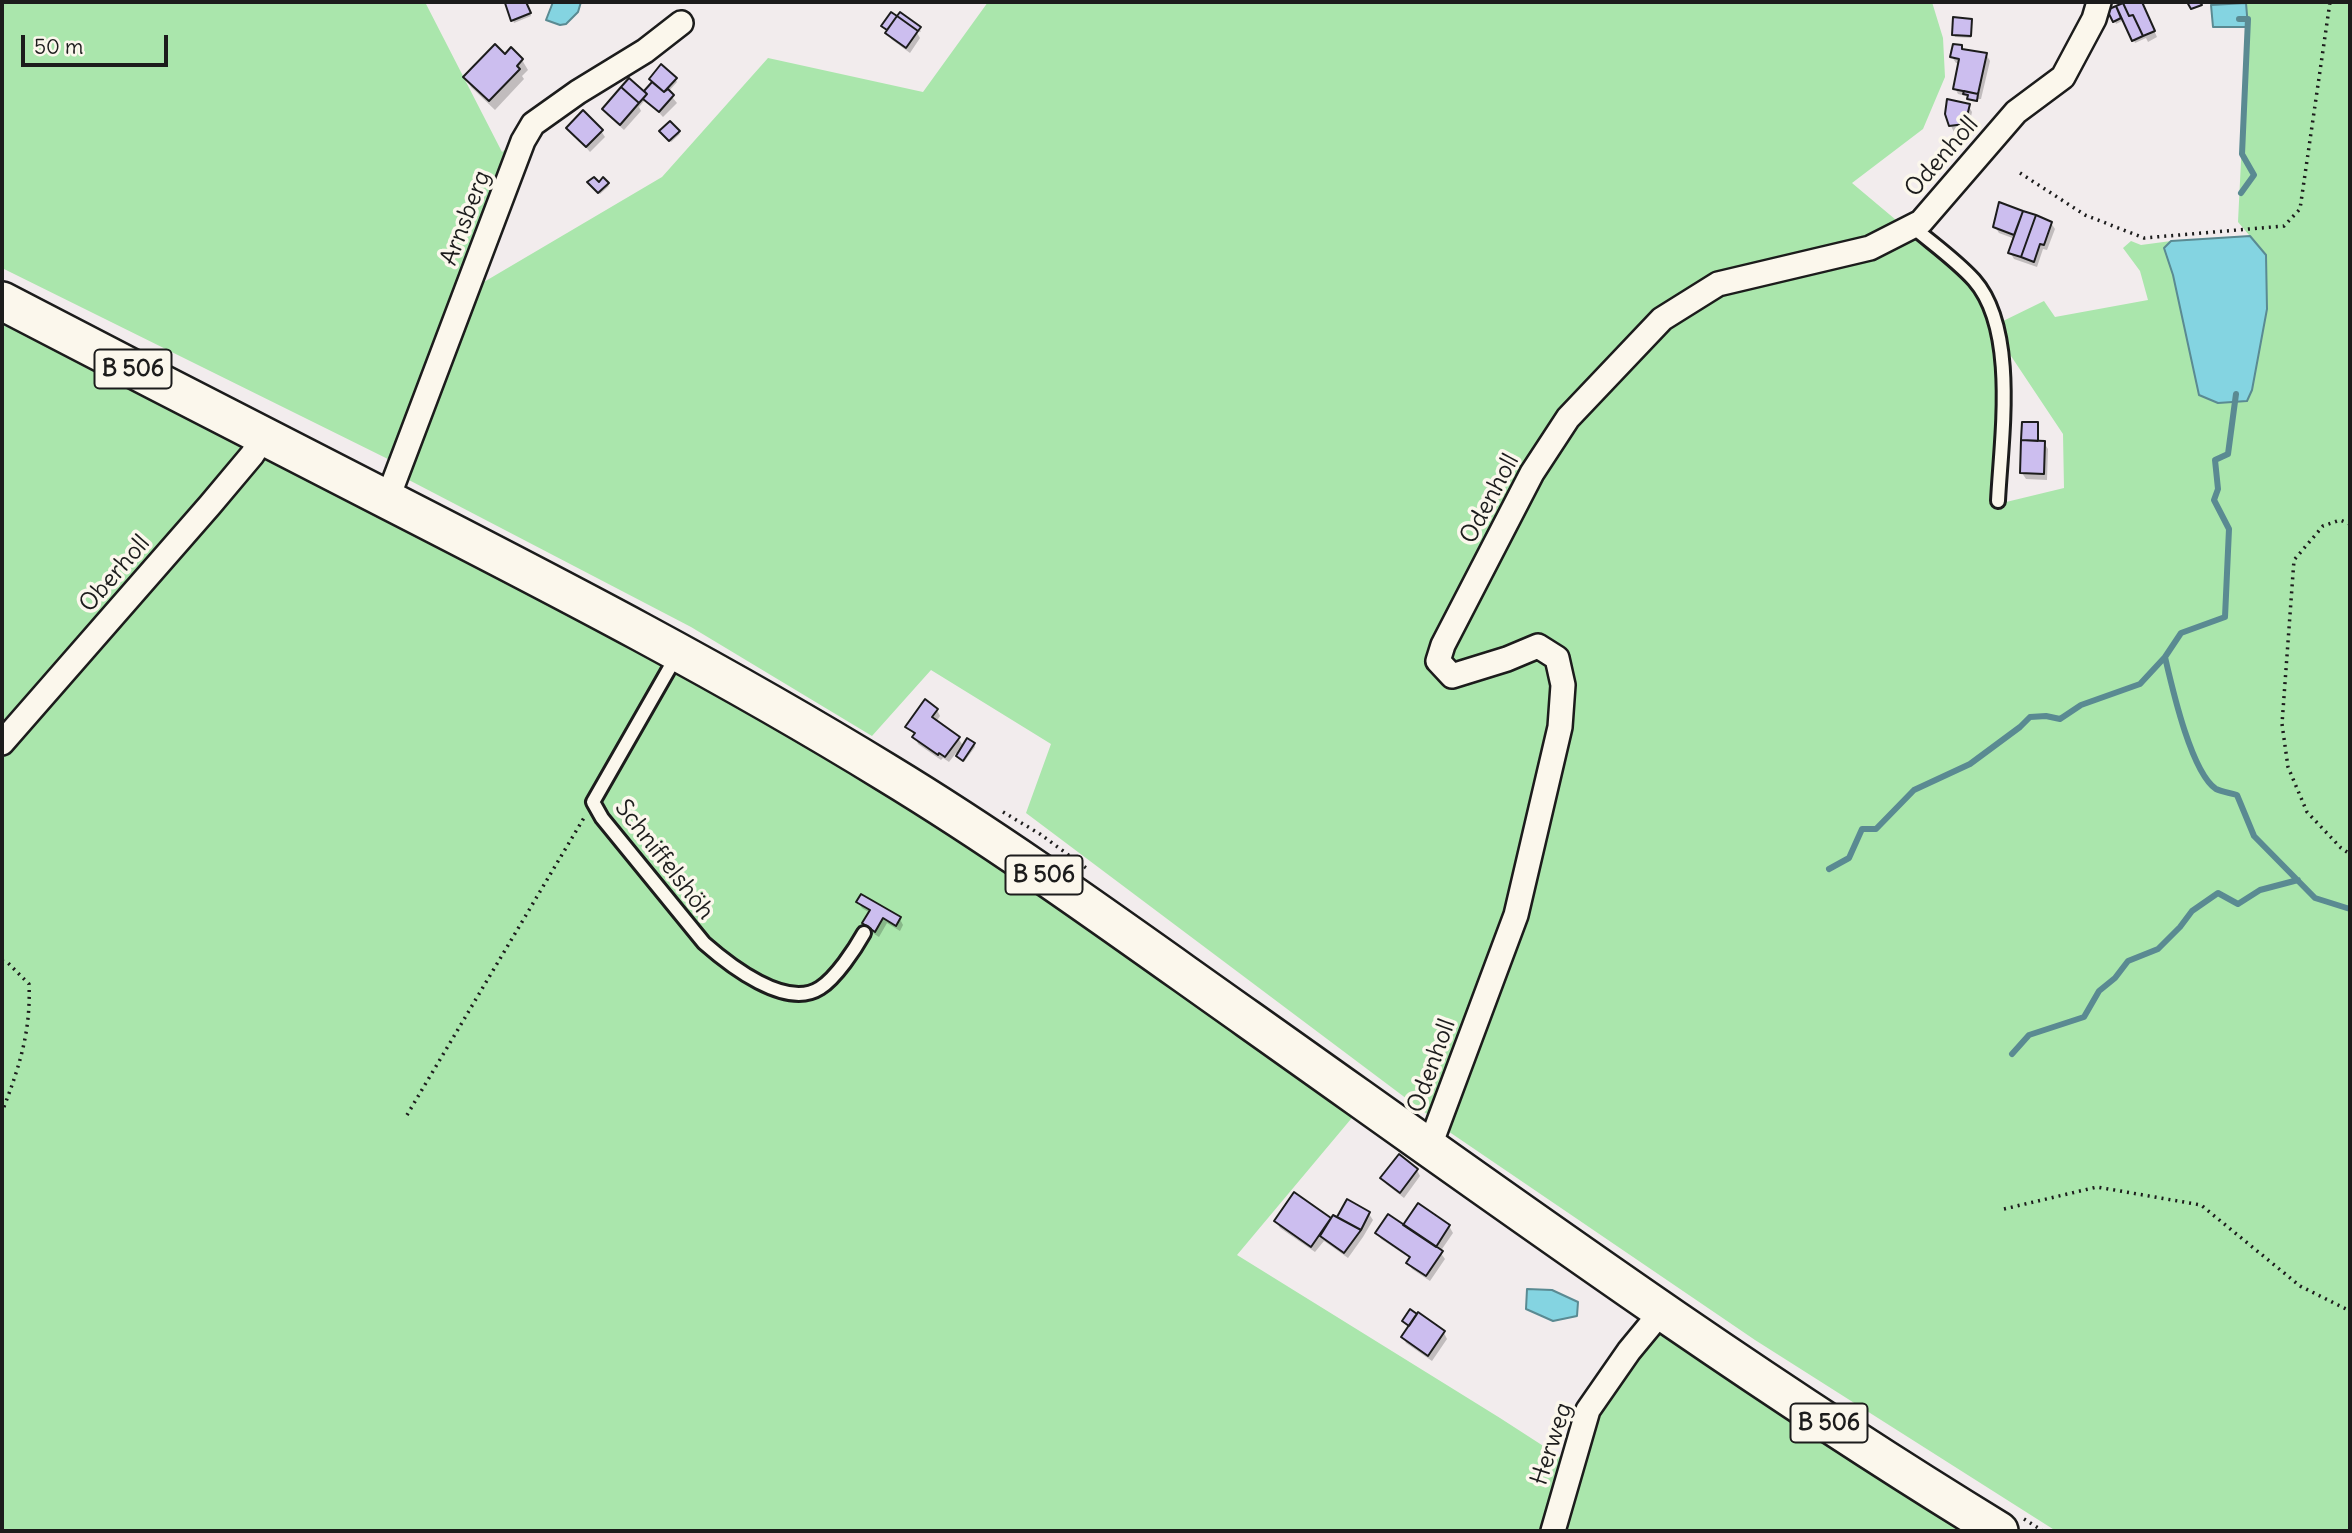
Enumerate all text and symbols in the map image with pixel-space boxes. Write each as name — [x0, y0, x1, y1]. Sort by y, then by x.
scale bar — [24, 21, 172, 65]
text: 50 m — [34, 33, 83, 60]
street label: Odenholl — [1899, 111, 1985, 203]
street label: Arnsberg — [435, 167, 497, 269]
road number: B 506 — [94, 350, 172, 388]
street label: Odenholl — [1454, 449, 1526, 549]
street label: Oberholl — [74, 530, 156, 618]
street label: Schniffelshöh — [608, 794, 720, 926]
road number: B 506 — [1006, 856, 1082, 894]
street label: Odenholl — [1402, 1015, 1462, 1117]
street label: Herweg — [1525, 1399, 1579, 1489]
road number: B 506 — [1790, 1404, 1868, 1442]

